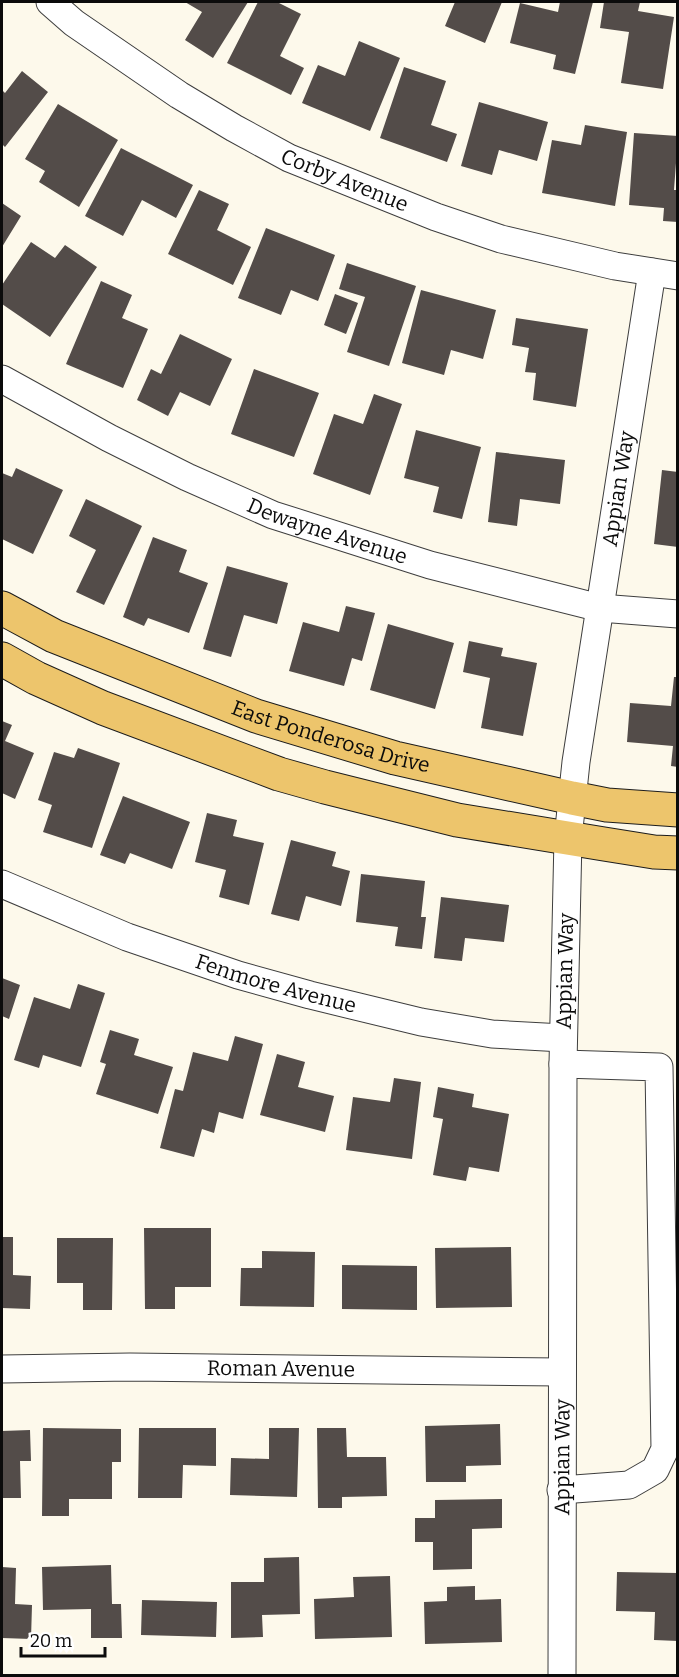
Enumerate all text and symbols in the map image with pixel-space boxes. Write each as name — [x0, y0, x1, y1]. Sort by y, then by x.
street label: Corby Avenue — [276, 143, 412, 218]
street label: Appian Way — [597, 428, 640, 548]
street label: Dewayne Avenue — [243, 492, 410, 570]
street label: East Ponderosa Drive — [228, 695, 432, 778]
street label: Appian Way — [551, 912, 579, 1029]
street label: Fenmore Avenue — [192, 948, 359, 1019]
street label: Roman Avenue — [207, 1355, 355, 1383]
street label: Appian Way — [549, 1398, 575, 1515]
scale bar — [21, 1620, 105, 1658]
text: 20 m — [30, 1630, 72, 1652]

